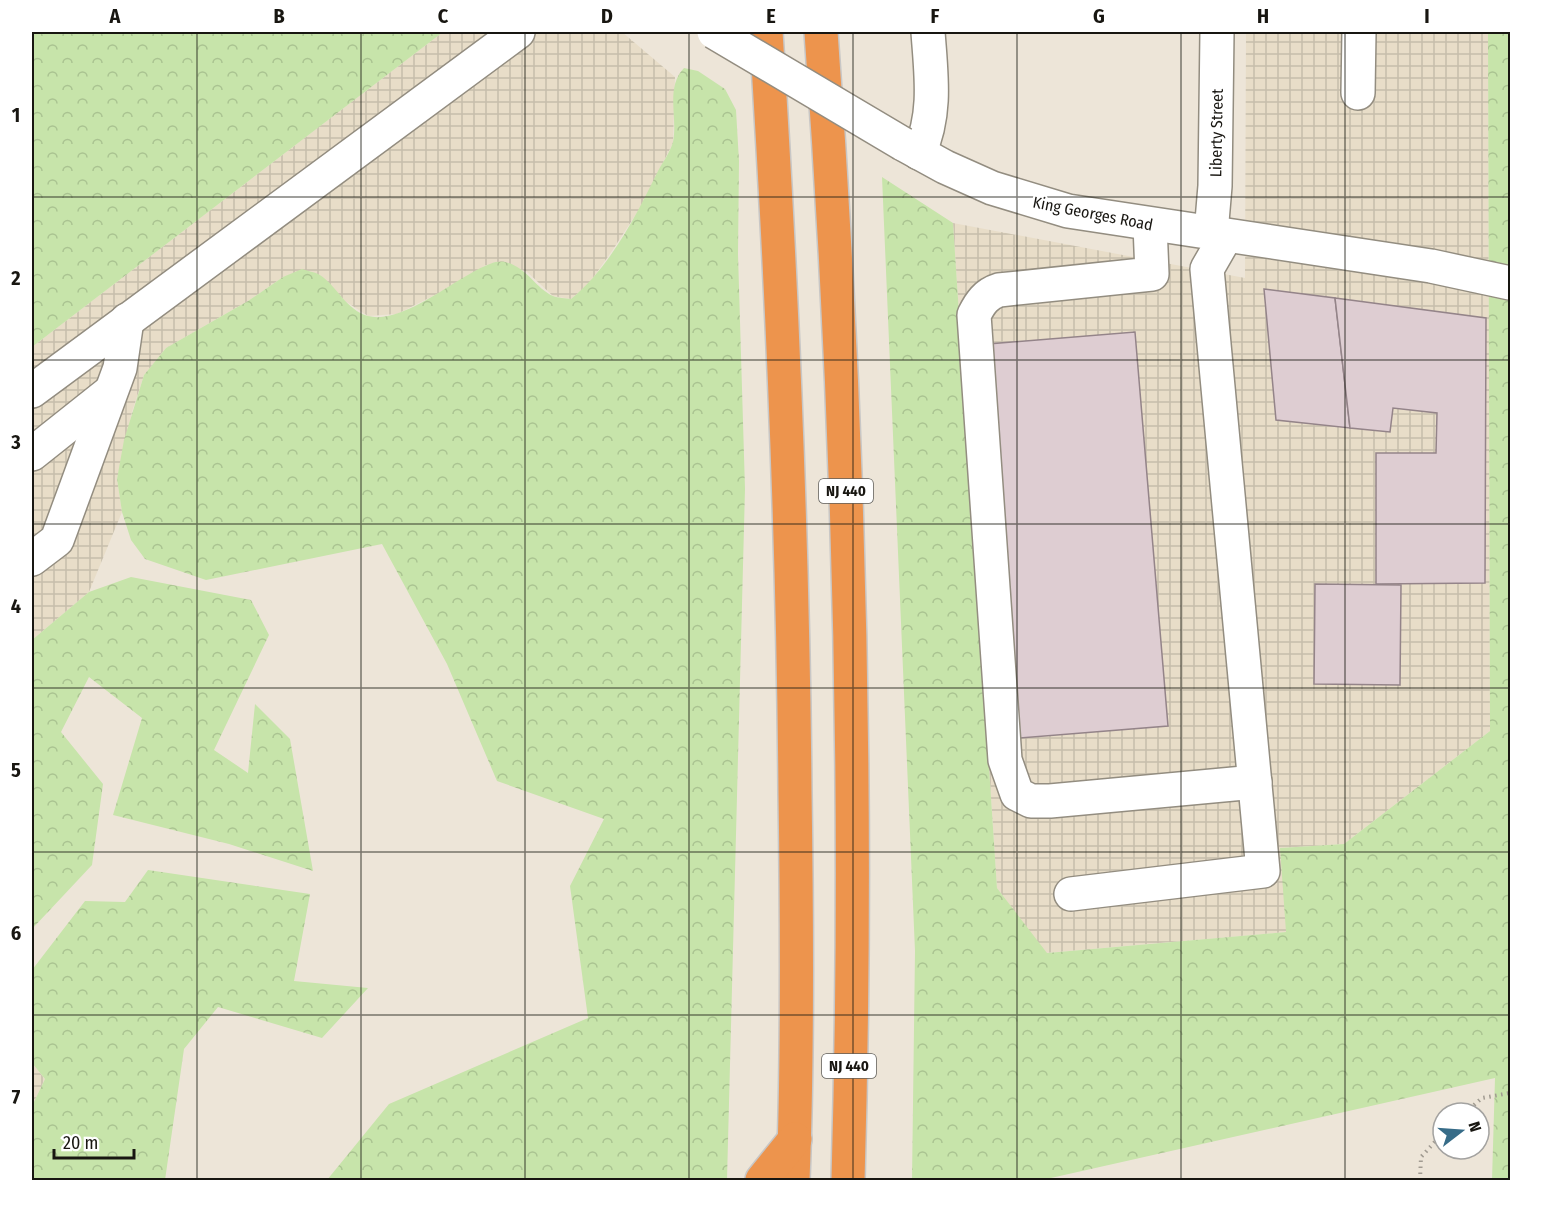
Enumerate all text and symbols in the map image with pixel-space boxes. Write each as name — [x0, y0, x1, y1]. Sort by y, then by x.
text: A — [109, 4, 122, 28]
text: B — [273, 4, 285, 28]
text: C — [438, 4, 449, 28]
text: D — [601, 4, 613, 28]
text: E — [766, 4, 776, 28]
text: F — [931, 4, 940, 28]
text: G — [1093, 4, 1105, 28]
text: H — [1257, 4, 1269, 28]
text: I — [1424, 4, 1430, 28]
street label: Liberty Street — [1206, 88, 1227, 177]
text: 1 — [12, 103, 20, 127]
street label: King Georges Road — [1031, 193, 1155, 234]
text: 2 — [10, 266, 21, 290]
text: 3 — [10, 430, 21, 454]
road number: NJ 440 — [819, 479, 873, 503]
text: 4 — [11, 594, 21, 618]
text: 5 — [11, 758, 21, 782]
text: 6 — [11, 921, 21, 945]
road number: NJ 440 — [822, 1054, 876, 1078]
text: 7 — [12, 1085, 21, 1109]
north arrow — [1431, 1101, 1491, 1161]
text: N — [1464, 1119, 1485, 1134]
scale bar — [54, 1122, 134, 1160]
text: 20 m — [63, 1132, 98, 1154]

